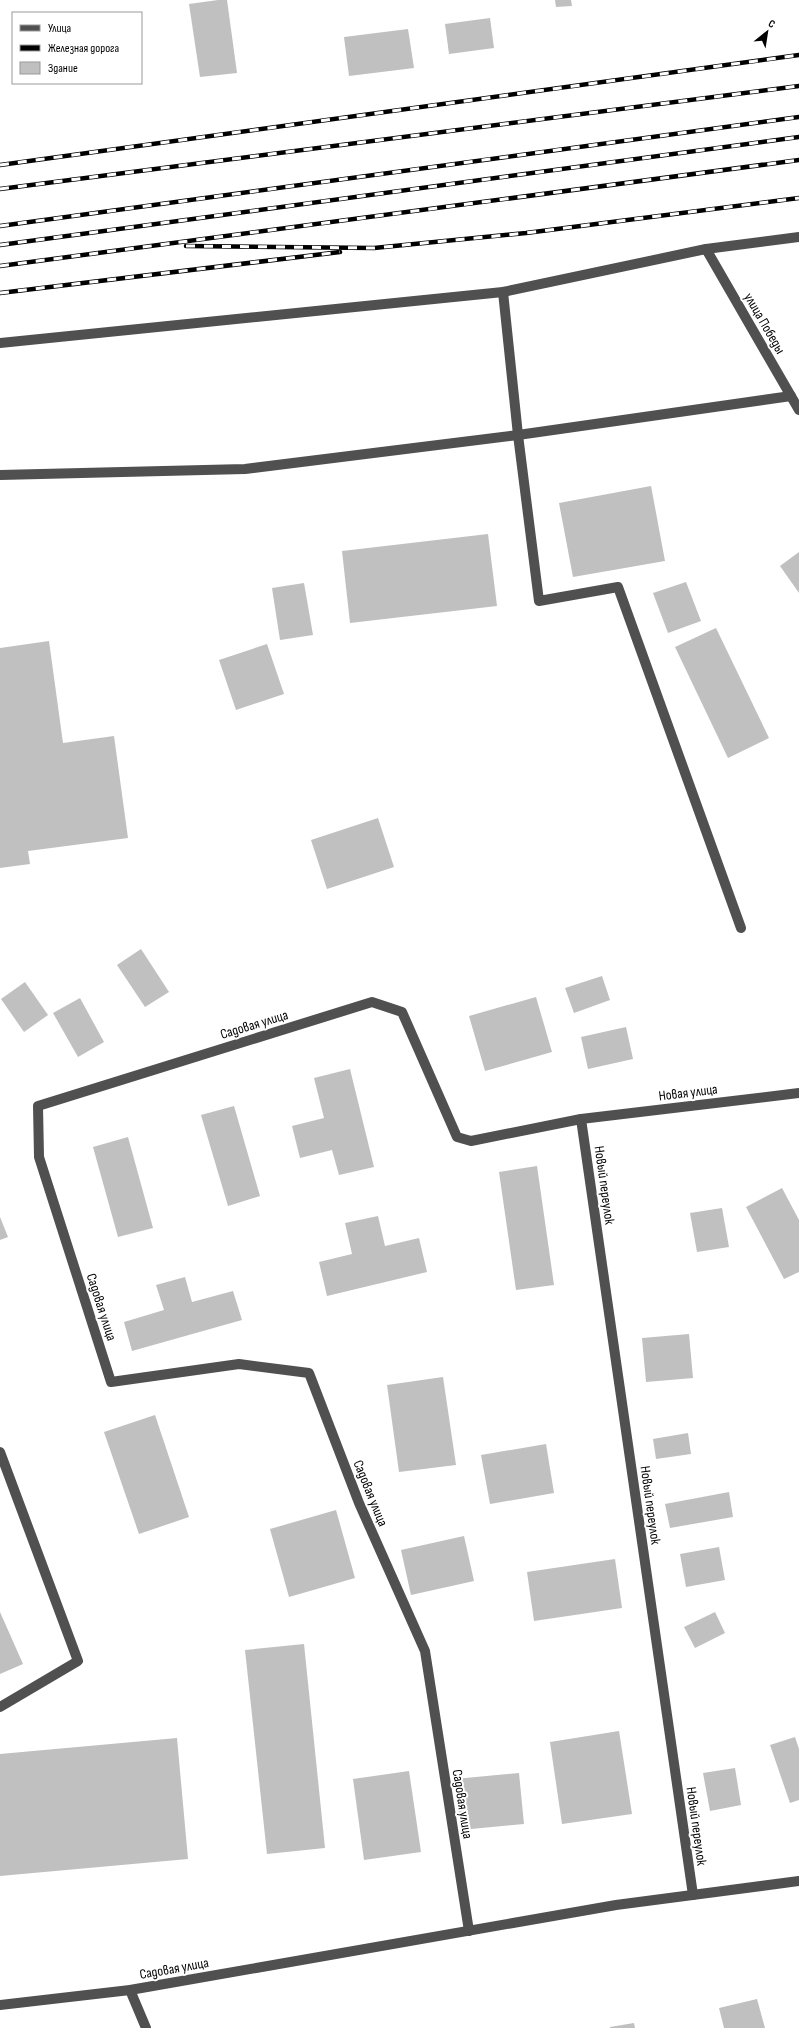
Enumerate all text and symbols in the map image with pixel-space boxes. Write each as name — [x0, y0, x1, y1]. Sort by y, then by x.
legend — [12, 12, 142, 84]
north arrow — [747, 12, 787, 52]
text: С — [766, 17, 778, 31]
text: Улица — [48, 21, 72, 36]
text: Железная дорога — [48, 41, 120, 56]
text: Здание — [48, 61, 78, 76]
street label: улица Победы — [740, 290, 789, 357]
street label: Садовая улица — [218, 1006, 290, 1043]
street label: Новая улица — [658, 1080, 718, 1105]
street label: Новый переулок — [591, 1145, 619, 1226]
street label: Садовая улица — [83, 1271, 120, 1343]
street label: Садовая улица — [350, 1458, 391, 1529]
street label: Новый переулок — [637, 1465, 665, 1546]
street label: Садовая улица — [449, 1768, 476, 1840]
street label: Новый переулок — [683, 1786, 711, 1867]
street label: Садовая улица — [138, 1954, 210, 1983]

